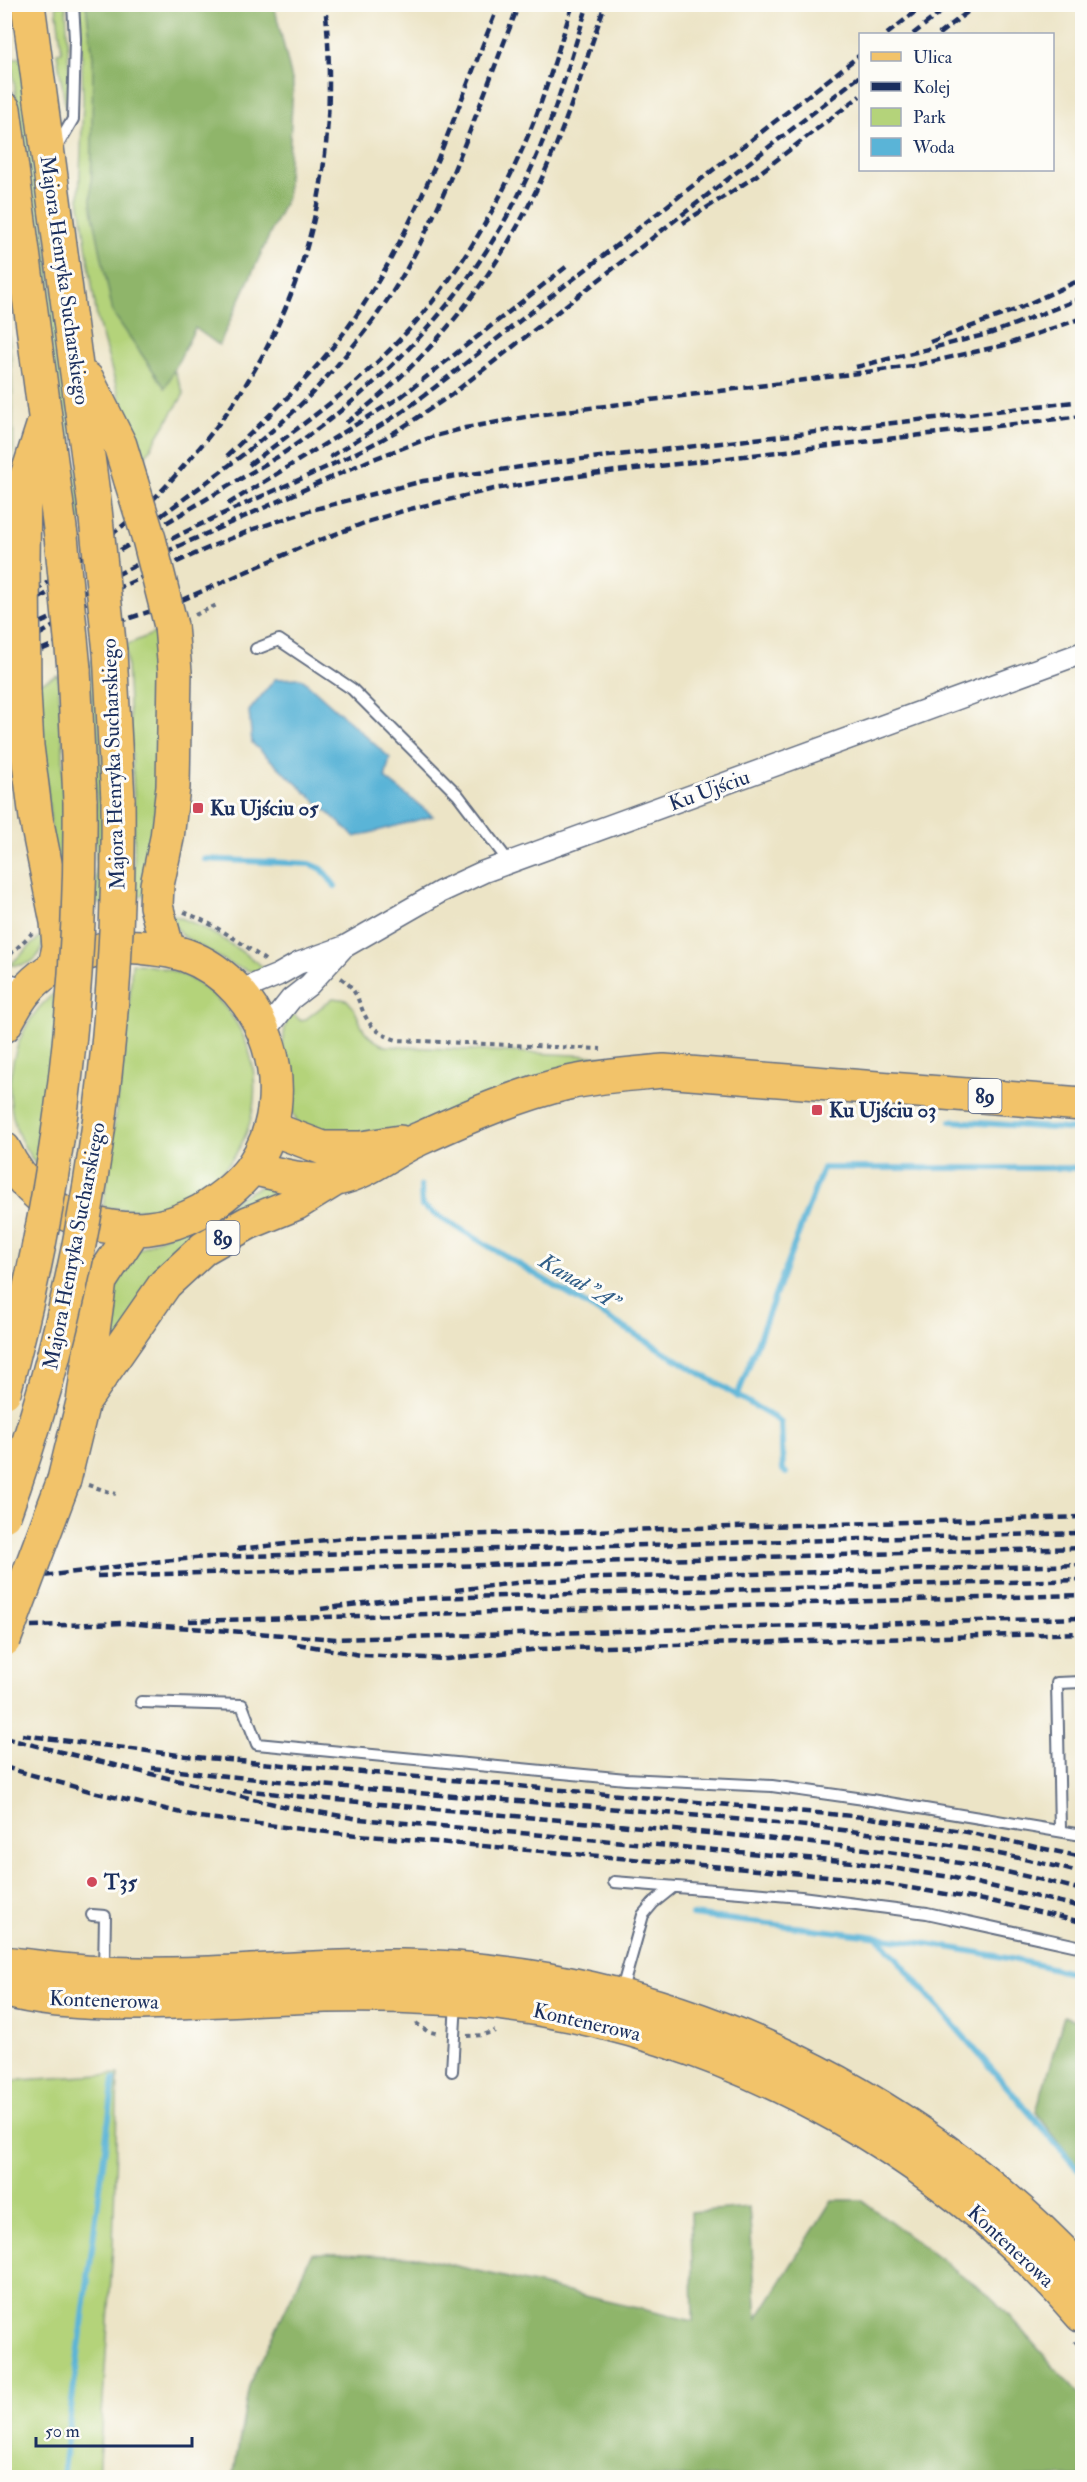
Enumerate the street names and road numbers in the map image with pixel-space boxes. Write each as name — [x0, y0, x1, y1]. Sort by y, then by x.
street label: Majora Henryka Sucharskiego — [34, 154, 95, 407]
street label: Majora Henryka Sucharskiego — [96, 638, 131, 890]
street label: Ku Ujściu — [665, 763, 753, 818]
road number: 89 — [968, 1079, 1002, 1113]
street label: Majora Henryka Sucharskiego — [37, 1120, 112, 1372]
road number: 89 — [206, 1221, 240, 1255]
street label: Kontenerowa — [49, 1985, 160, 2016]
street label: Kontenerowa — [530, 1997, 644, 2048]
street label: Kontenerowa — [961, 2199, 1060, 2294]

